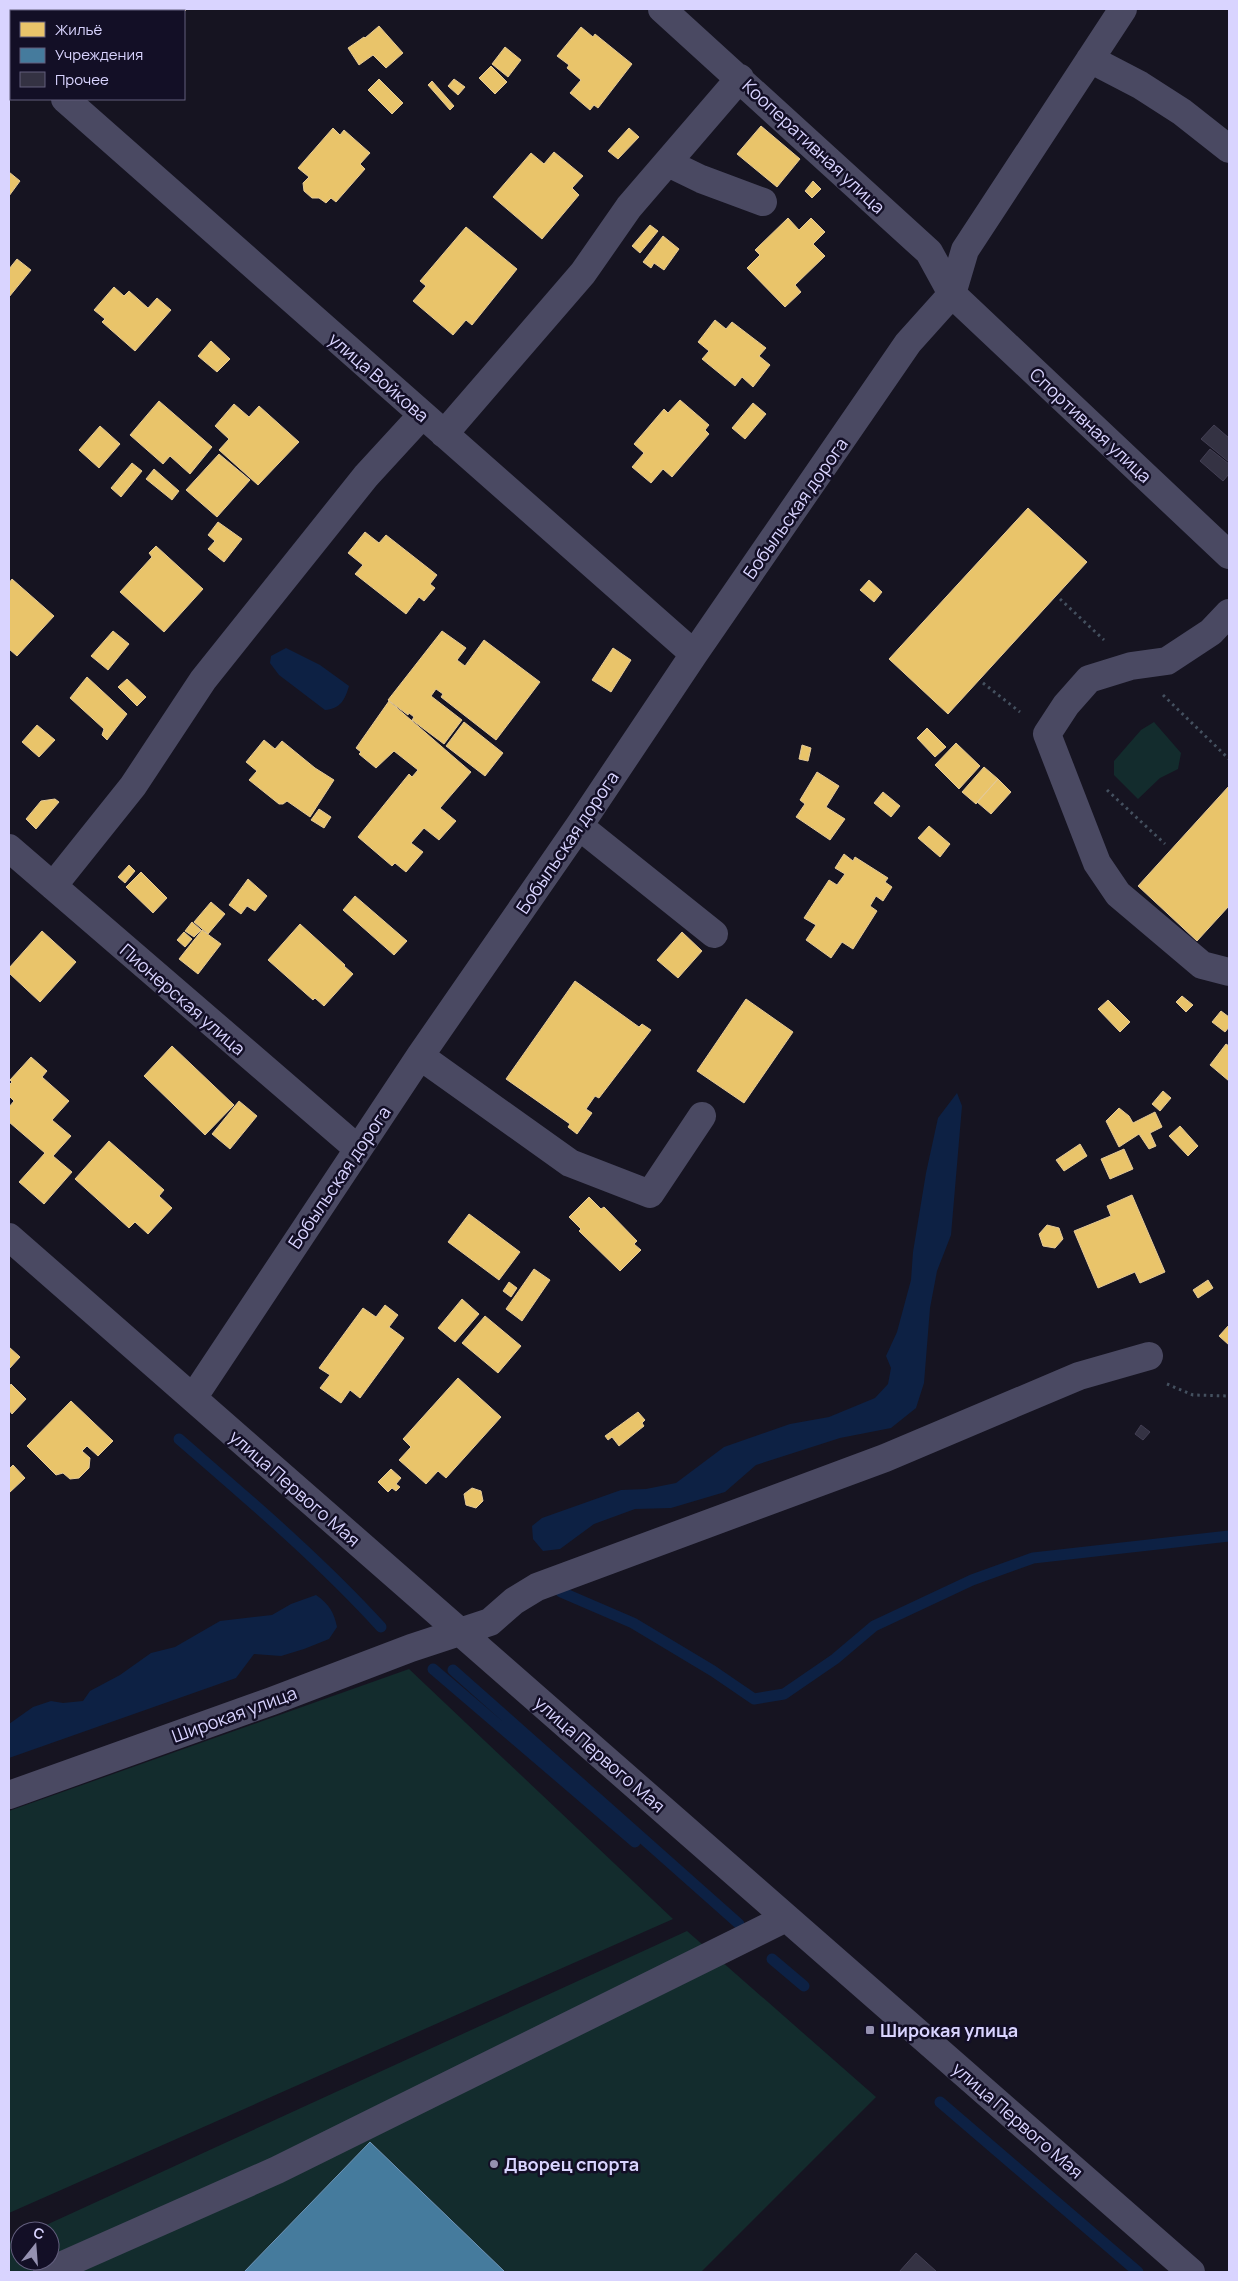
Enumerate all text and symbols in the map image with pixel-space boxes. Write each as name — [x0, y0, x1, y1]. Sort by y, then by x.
legend — [10, 10, 185, 100]
text: Жильё — [55, 19, 103, 40]
text: Учреждения — [55, 44, 143, 65]
text: Прочее — [55, 69, 109, 90]
street label: Кооперативная улица — [738, 74, 890, 218]
street label: улица Войкова — [324, 327, 434, 427]
street label: Спортивная улица — [1025, 362, 1157, 488]
street label: Бобыльская дорога — [737, 433, 853, 583]
street label: Бобыльская дорога — [510, 766, 624, 918]
street label: Пионерская улица — [115, 938, 251, 1060]
street label: Бобыльская дорога — [282, 1101, 396, 1253]
street label: улица Первого Мая — [225, 1425, 365, 1551]
street label: Широкая улица — [168, 1680, 300, 1748]
street label: улица Первого Мая — [530, 1691, 670, 1817]
place label: Широкая улица — [880, 2018, 1018, 2042]
marker: Широкая улица — [864, 2024, 876, 2036]
street label: улица Первого Мая — [948, 2057, 1088, 2183]
place label: Дворец спорта — [504, 2152, 639, 2176]
marker: Дворец спорта — [488, 2158, 500, 2170]
north arrow — [10, 2221, 60, 2271]
text: С — [31, 2222, 47, 2244]

